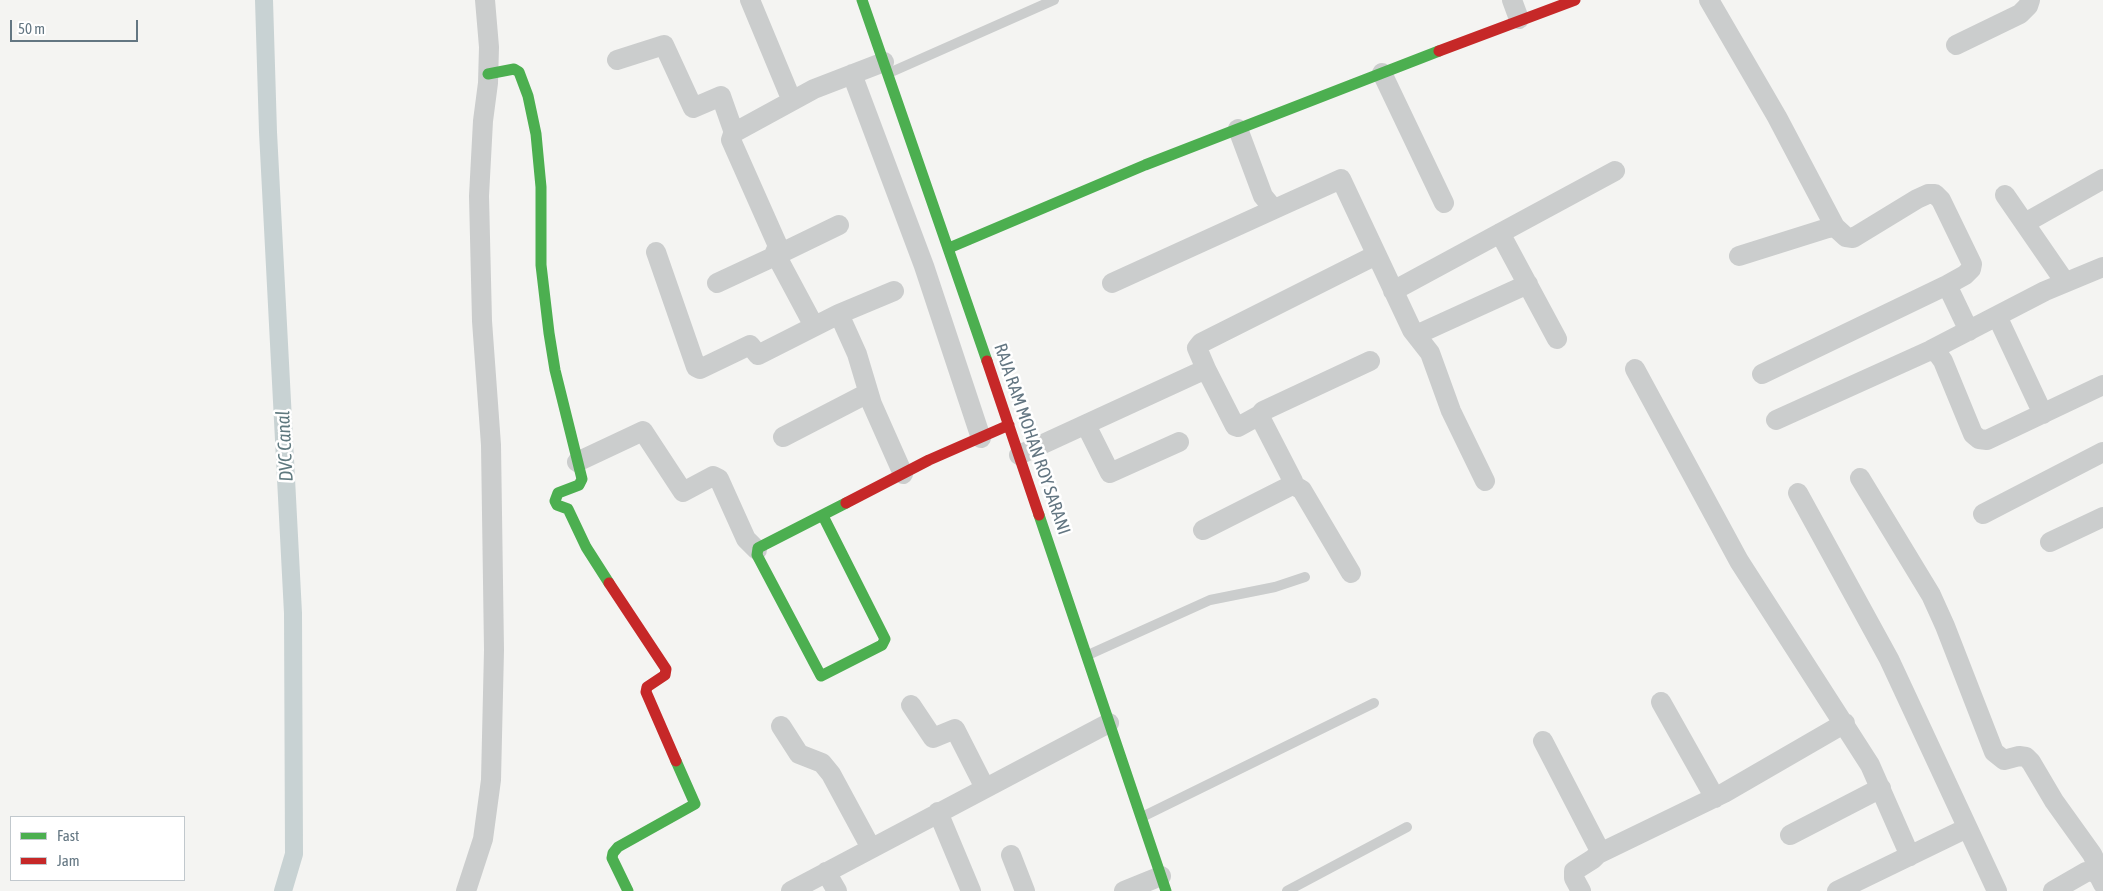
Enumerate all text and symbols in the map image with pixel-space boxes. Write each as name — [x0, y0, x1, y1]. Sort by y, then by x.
scale bar — [12, 10, 140, 42]
text: 50 m — [18, 20, 45, 37]
street label: RAJA RAM MOHAN ROY SARANI — [989, 341, 1075, 537]
water label: DVC Canal — [272, 410, 298, 482]
legend — [10, 816, 185, 881]
text: Fast — [57, 827, 79, 844]
text: Jam — [57, 852, 80, 869]

